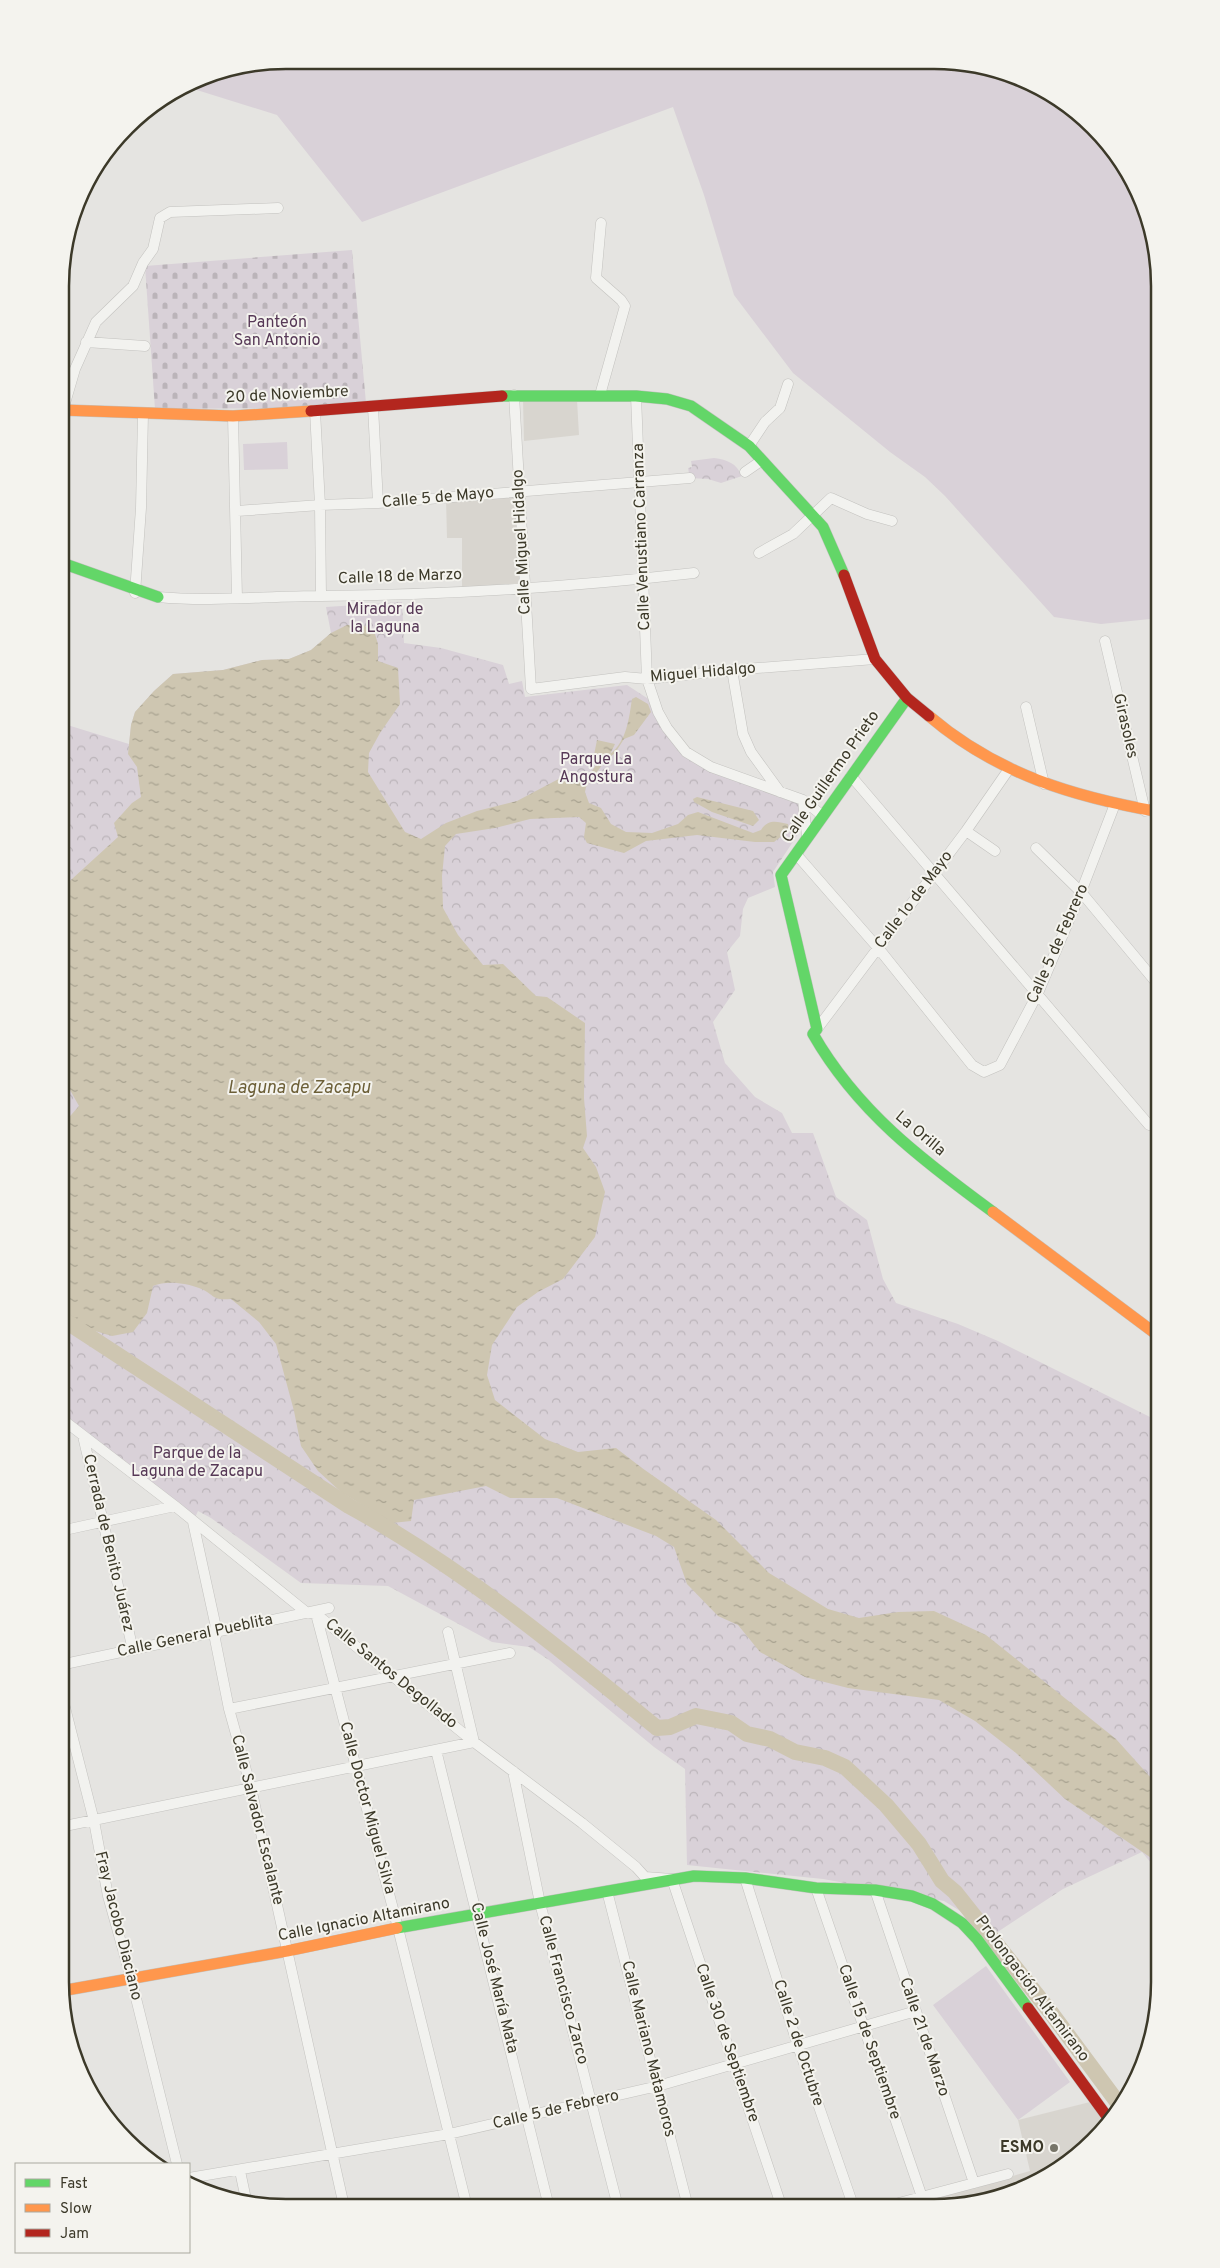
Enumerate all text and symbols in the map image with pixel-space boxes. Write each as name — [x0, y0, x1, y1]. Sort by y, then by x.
park label: Panteón San Antonio — [234, 313, 320, 351]
street label: 20 de Noviembre — [225, 382, 349, 408]
street label: Calle Venustiano Carranza — [629, 443, 655, 631]
street label: Calle Miguel Hidalgo — [508, 469, 536, 615]
street label: Calle 5 de Mayo — [381, 483, 495, 513]
street label: Calle 18 de Marzo — [338, 565, 463, 589]
park label: Mirador de la Laguna — [347, 600, 423, 638]
street label: Miguel Hidalgo — [649, 658, 757, 688]
street label: Girasoles — [1108, 692, 1142, 760]
street label: Calle Guillermo Prieto — [778, 707, 884, 847]
park label: Parque La Angostura — [559, 750, 633, 788]
street label: Calle 1o de Mayo — [871, 847, 957, 953]
street label: Calle 5 de Febrero — [1023, 881, 1093, 1007]
water label: Laguna de Zacapu — [228, 1077, 371, 1100]
street label: La Orilla — [891, 1107, 949, 1161]
park label: Parque de la Laguna de Zacapu — [131, 1444, 263, 1482]
street label: Cerrada de Benito Juárez — [78, 1452, 138, 1634]
street label: Calle General Pueblita — [115, 1610, 275, 1662]
street label: Calle Santos Degollado — [321, 1614, 461, 1734]
street label: Calle Doctor Miguel Silva — [334, 1720, 400, 1896]
street label: Calle Salvador Escalante — [226, 1733, 288, 1907]
street label: Fray Jacobo Diaciano — [90, 1849, 146, 2003]
street label: Calle Ignacio Altamirano — [276, 1893, 452, 1947]
street label: Calle José María Mata — [466, 1900, 522, 2056]
street label: Prolongación Altamirano — [970, 1912, 1094, 2066]
street label: Calle Francisco Zarco — [534, 1913, 593, 2067]
street label: Calle Mariano Matamoros — [616, 1959, 680, 2139]
street label: Calle 30 de Septiembre — [690, 1961, 764, 2125]
street label: Calle 15 de Septiembre — [833, 1962, 905, 2122]
street label: Calle 21 de Marzo — [894, 1975, 954, 2099]
street label: Calle 2 de Octubre — [768, 1977, 828, 2109]
street label: Calle 5 de Febrero — [491, 2086, 621, 2134]
place label: ESMO — [1000, 2138, 1044, 2158]
marker: ESMO — [1048, 2142, 1060, 2154]
legend — [15, 2163, 190, 2253]
text: Fast — [60, 2175, 88, 2194]
text: Slow — [60, 2200, 92, 2219]
text: Jam — [60, 2225, 89, 2244]

